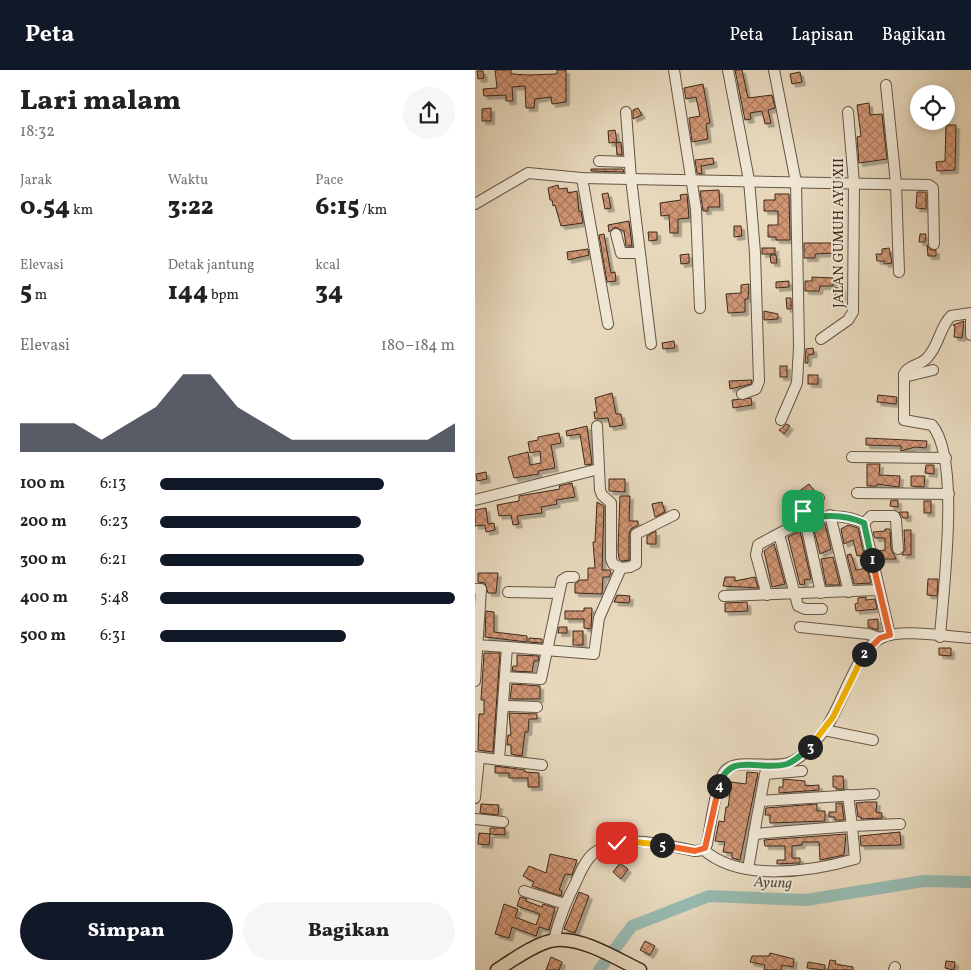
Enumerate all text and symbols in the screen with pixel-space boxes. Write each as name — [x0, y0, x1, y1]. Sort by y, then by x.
text: Peta — [25, 18, 74, 52]
text: Peta — [730, 23, 763, 48]
text: Lapisan — [791, 23, 854, 48]
text: Bagikan — [882, 23, 946, 48]
text: Lari malam — [20, 82, 181, 121]
map controls — [910, 85, 955, 130]
button: locate — [910, 85, 955, 130]
button: share — [403, 87, 455, 139]
text: 18:32 — [20, 121, 55, 143]
street label: JALAN GUMUH AYU XII — [830, 158, 849, 308]
text: Jarak — [20, 171, 52, 190]
text: Waktu — [168, 171, 208, 190]
text: Pace — [315, 171, 343, 190]
text: 0.54 — [20, 190, 70, 225]
text: 3:22 — [168, 190, 214, 225]
text: 6:15 — [315, 190, 359, 225]
text: km — [70, 201, 93, 220]
text: /km — [359, 201, 387, 220]
text: Elevasi — [20, 256, 64, 275]
text: Detak jantung — [168, 256, 254, 275]
text: kcal — [315, 256, 340, 275]
text: 5 — [20, 275, 32, 310]
text: 144 — [168, 275, 208, 310]
text: 34 — [315, 275, 343, 310]
text: m — [32, 286, 47, 305]
text: bpm — [208, 286, 239, 305]
text: Elevasi — [20, 335, 70, 357]
text: 180–184 m — [381, 335, 455, 357]
text: 100 m — [20, 473, 65, 495]
text: 6:13 — [100, 473, 126, 495]
pin — [782, 490, 824, 532]
icon: arrive — [789, 497, 817, 525]
text: 200 m — [20, 511, 67, 533]
text: 6:23 — [100, 511, 128, 533]
pin: 1 — [859, 548, 885, 572]
text: 300 m — [20, 549, 66, 571]
text: 6:21 — [100, 549, 127, 571]
text: 1 — [870, 551, 875, 570]
text: 400 m — [20, 587, 68, 609]
text: 5:48 — [100, 587, 129, 609]
text: 500 m — [20, 625, 66, 647]
text: 6:31 — [100, 625, 126, 647]
pin: 2 — [851, 642, 877, 666]
text: 2 — [861, 645, 868, 664]
pin: 3 — [797, 734, 823, 760]
text: 3 — [807, 738, 814, 757]
pin: 4 — [707, 774, 731, 798]
text: 4 — [715, 777, 724, 796]
pin — [596, 822, 638, 864]
icon: check — [603, 829, 631, 857]
pin: 5 — [649, 832, 675, 858]
text: 5 — [659, 836, 666, 855]
water label: Ayung — [752, 872, 793, 895]
button: Simpan — [20, 902, 233, 960]
button: Bagikan — [243, 902, 455, 960]

